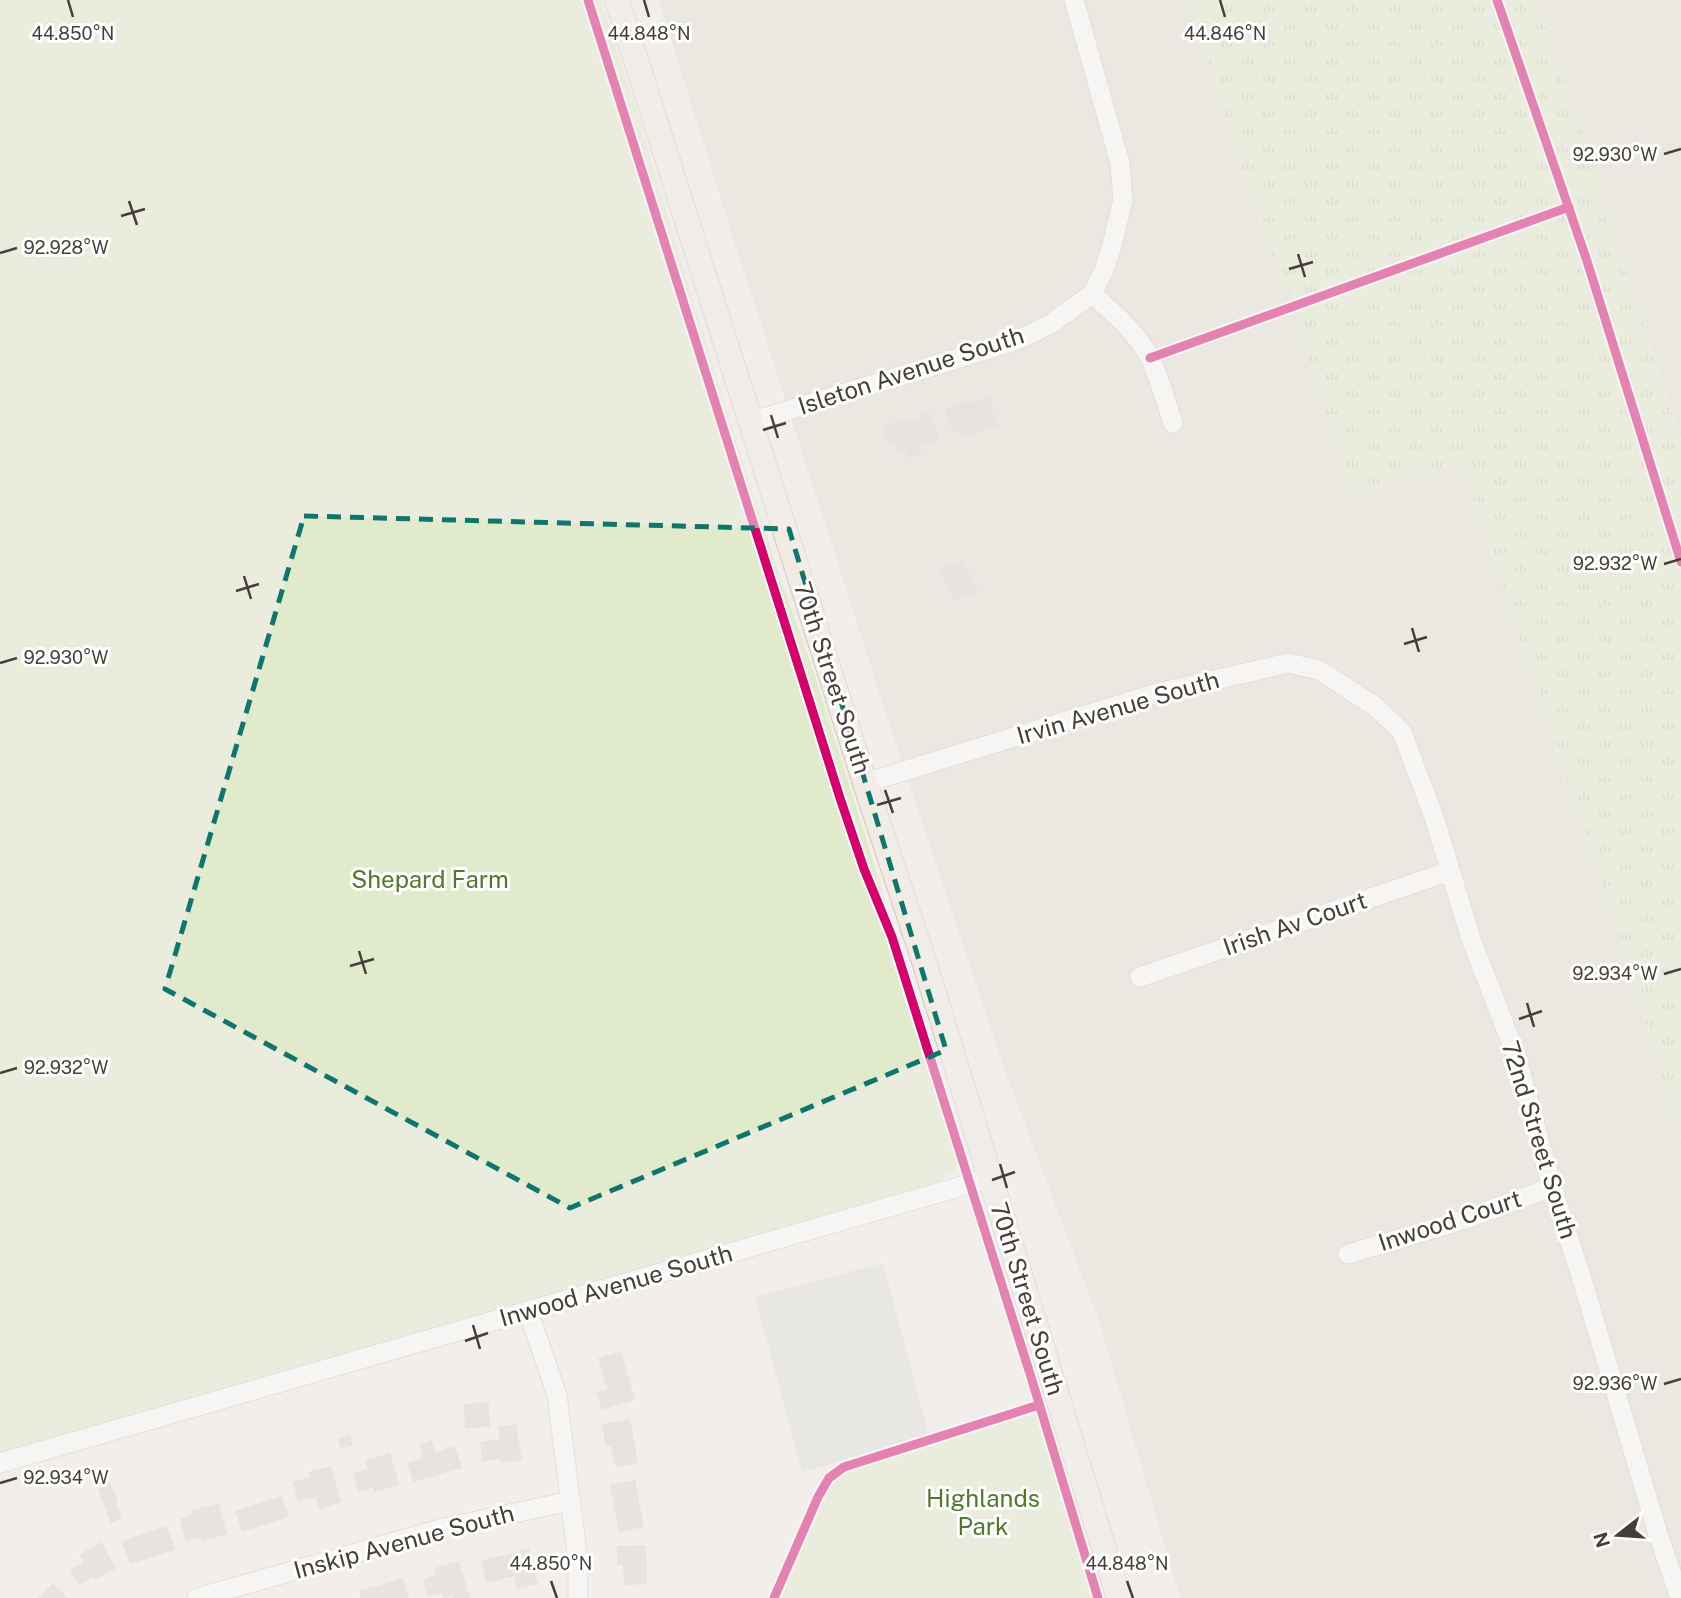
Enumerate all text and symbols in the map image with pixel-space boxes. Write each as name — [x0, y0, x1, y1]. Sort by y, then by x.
text: 44.850°N — [32, 23, 114, 44]
text: 44.848°N — [607, 23, 691, 44]
text: 44.846°N — [1184, 23, 1266, 44]
text: 92.930°W — [1573, 144, 1657, 165]
text: 92.928°W — [23, 237, 109, 258]
street label: Isleton Avenue South — [794, 320, 1027, 420]
text: 92.932°W — [1573, 553, 1657, 574]
street label: 70th Street South — [789, 578, 877, 777]
text: 92.930°W — [24, 647, 108, 668]
street label: Irvin Avenue South — [1013, 665, 1222, 749]
park label: Shepard Farm — [351, 865, 509, 893]
street label: Irish Av Court — [1219, 885, 1370, 961]
text: 92.934°W — [1572, 963, 1658, 984]
street label: 72nd Street South — [1497, 1037, 1583, 1242]
text: 92.932°W — [24, 1057, 108, 1078]
street label: Inwood Court — [1375, 1184, 1525, 1256]
street label: 70th Street South — [985, 1199, 1071, 1399]
street label: Inwood Avenue South — [496, 1238, 735, 1332]
text: 92.936°W — [1572, 1373, 1658, 1394]
text: 92.934°W — [23, 1467, 109, 1488]
park label: Highlands Park — [926, 1484, 1040, 1540]
street label: Inskip Avenue South — [290, 1498, 517, 1584]
north arrow — [1583, 1500, 1653, 1570]
text: N — [1589, 1530, 1614, 1550]
text: 44.850°N — [510, 1553, 592, 1574]
text: 44.848°N — [1085, 1553, 1169, 1574]

